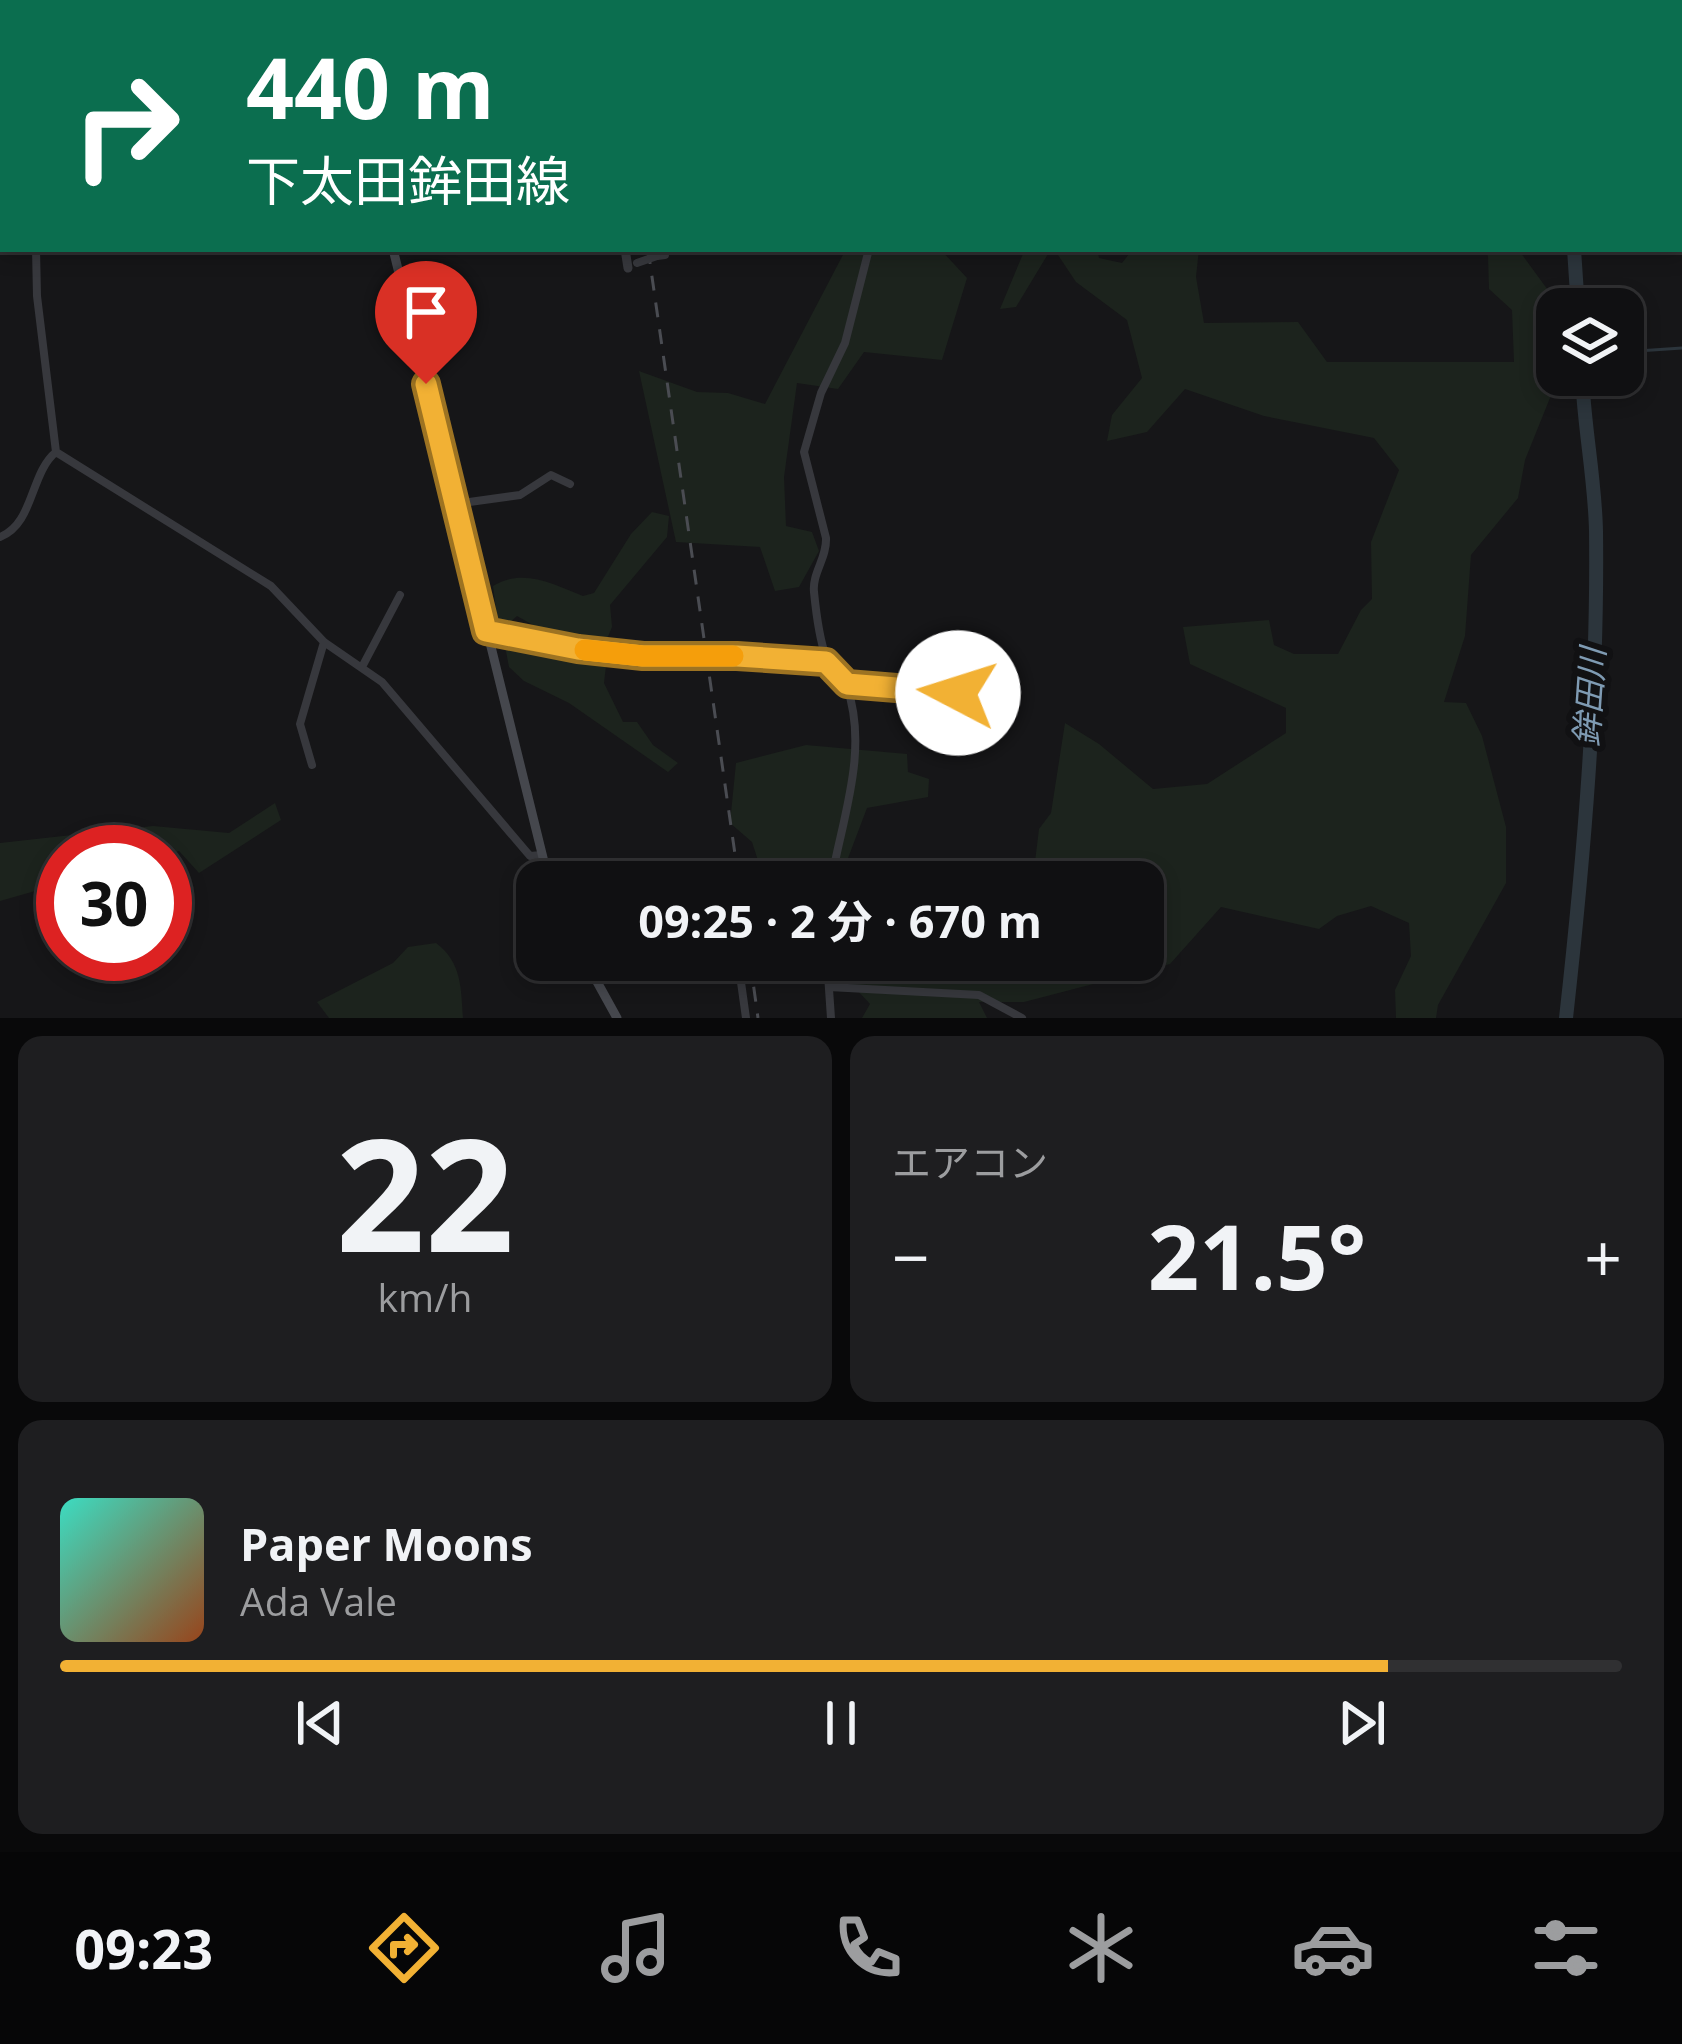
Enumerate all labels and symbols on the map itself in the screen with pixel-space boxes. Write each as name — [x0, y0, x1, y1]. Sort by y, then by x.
pin — [375, 261, 477, 384]
position arrow — [895, 630, 1021, 756]
water label: 鉾田川 — [1563, 643, 1615, 748]
speed limit sign: 30 — [36, 825, 192, 981]

